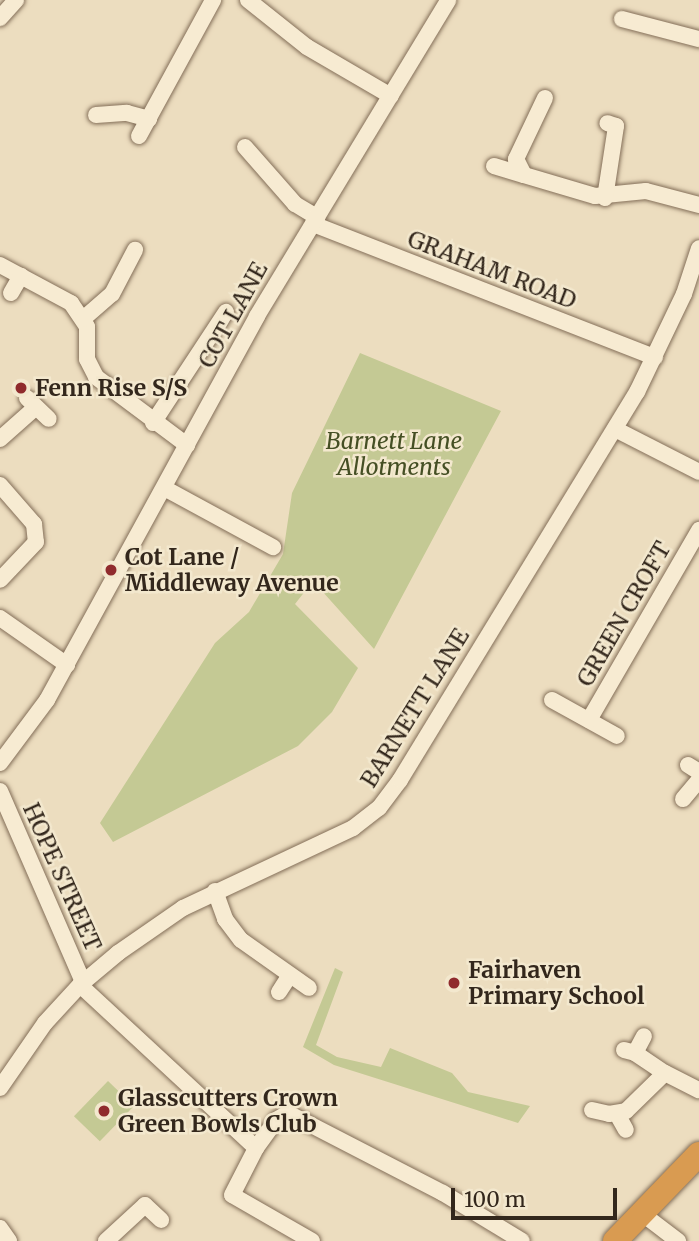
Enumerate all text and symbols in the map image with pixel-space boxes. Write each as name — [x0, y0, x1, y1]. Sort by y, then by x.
street label: GRAHAM ROAD — [404, 225, 580, 315]
street label: COT LANE — [193, 257, 273, 373]
place label: Fenn Rise S/S — [35, 374, 187, 402]
marker: Fenn Rise S/S — [13, 380, 29, 396]
park label: Barnett Lane Allotments — [326, 427, 462, 481]
street label: GREEN CROFT — [571, 537, 677, 691]
place label: Cot Lane / Middleway Avenue — [125, 543, 339, 597]
marker: Cot Lane / Middleway Avenue — [103, 562, 119, 578]
street label: BARNETT LANE — [355, 623, 475, 793]
street label: HOPE STREET — [17, 799, 107, 955]
place label: Fairhaven Primary School — [468, 956, 644, 1010]
marker: Fairhaven Primary School — [446, 975, 462, 991]
place label: Glasscutters Crown Green Bowls Club — [118, 1084, 338, 1138]
marker: Glasscutters Crown Green Bowls Club — [96, 1103, 112, 1119]
scale bar — [454, 1174, 620, 1218]
text: 100 m — [464, 1186, 526, 1213]

